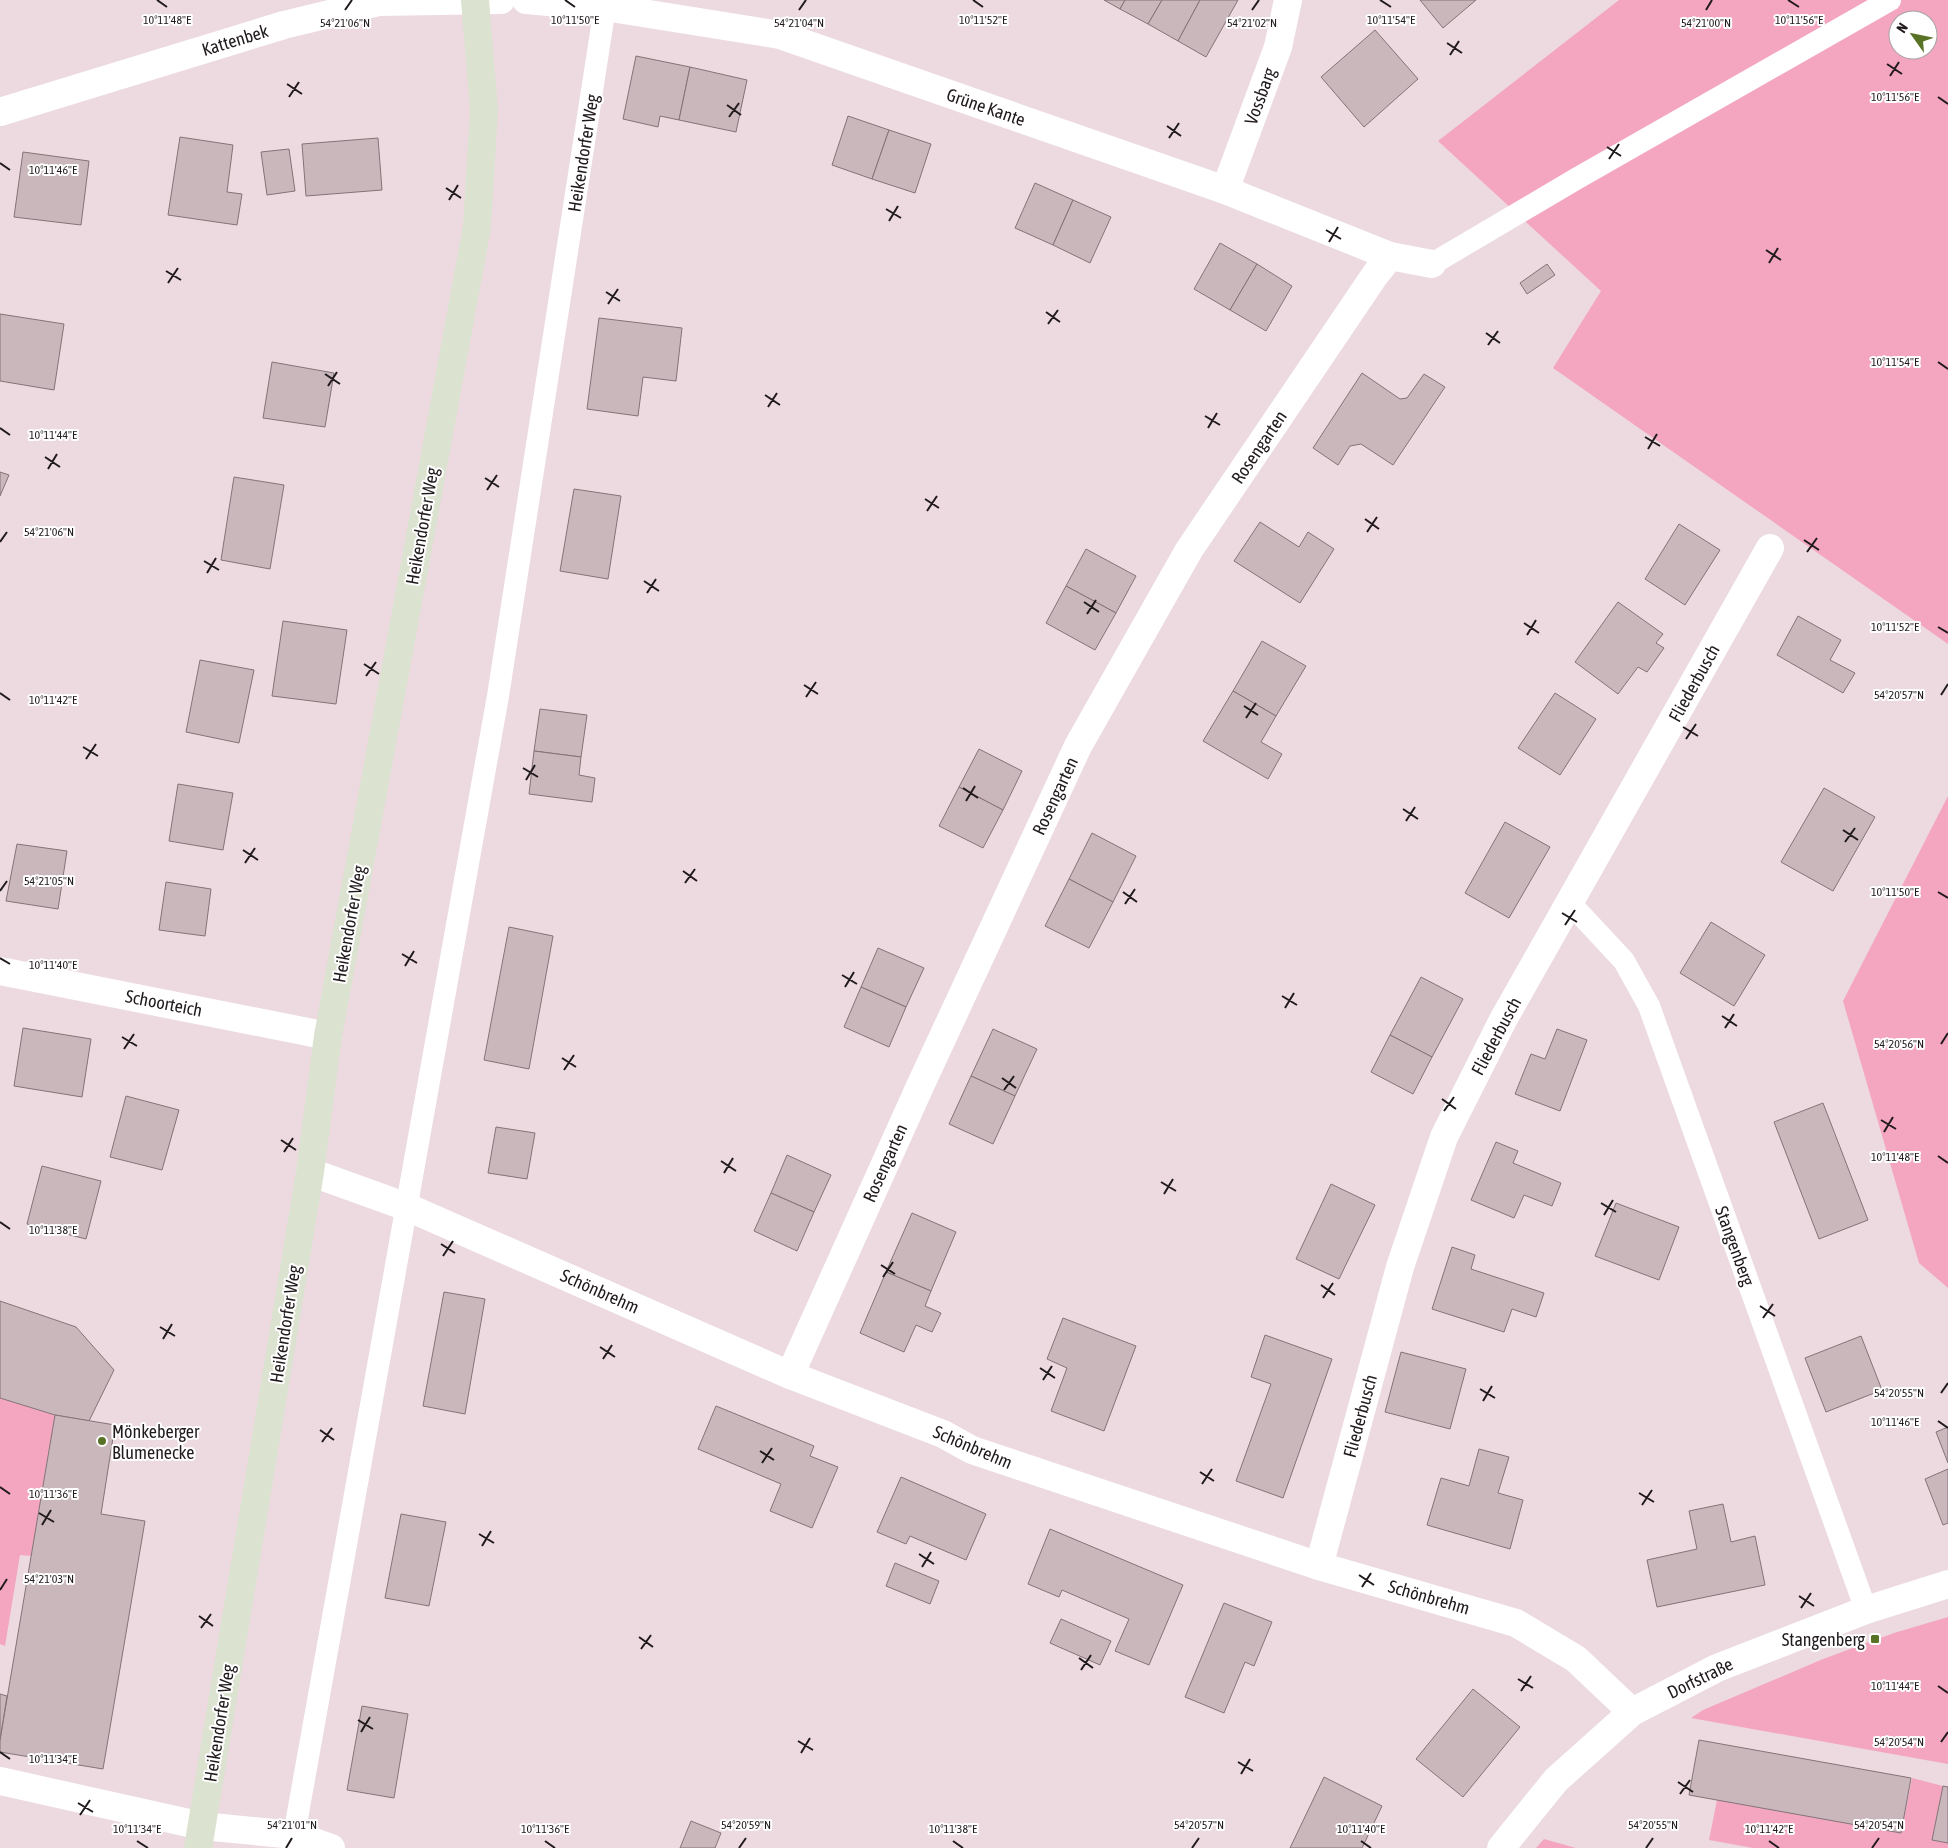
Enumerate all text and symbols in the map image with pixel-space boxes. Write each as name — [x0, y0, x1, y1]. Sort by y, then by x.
north arrow — [1888, 10, 1938, 60]
text: 10°11'48"E — [143, 13, 191, 27]
text: 10°11'50"E — [551, 13, 599, 27]
text: 10°11'52"E — [959, 13, 1007, 27]
text: 10°11'54"E — [1367, 13, 1415, 27]
text: 10°11'56"E — [1775, 13, 1823, 27]
text: 54°21'06"N — [320, 16, 370, 30]
text: 54°21'04"N — [774, 16, 824, 30]
text: 54°21'02"N — [1227, 16, 1277, 30]
text: 54°21'00"N — [1681, 16, 1731, 30]
street label: Kattenbek — [199, 20, 271, 60]
text: N — [1893, 20, 1911, 36]
street label: Vossbarg — [1240, 65, 1280, 127]
street label: Grüne Kante — [944, 84, 1028, 130]
text: 10°11'56"E — [1871, 90, 1919, 104]
street label: Heikendorfer Weg — [563, 92, 603, 213]
text: 10°11'46"E — [29, 163, 77, 177]
text: 10°11'54"E — [1871, 355, 1919, 369]
street label: Rosengarten — [1227, 407, 1291, 487]
text: 10°11'44"E — [29, 428, 77, 442]
street label: Heikendorfer Weg — [401, 465, 443, 586]
text: 54°21'06"N — [24, 525, 74, 539]
text: 10°11'52"E — [1871, 620, 1919, 634]
street label: Fliederbusch — [1664, 641, 1724, 725]
text: 54°20'57"N — [1874, 688, 1924, 702]
text: 10°11'42"E — [29, 693, 77, 707]
street label: Rosengarten — [1028, 754, 1082, 838]
street label: Heikendorfer Weg — [328, 863, 370, 984]
text: 54°21'05"N — [24, 874, 74, 888]
text: 10°11'50"E — [1871, 885, 1919, 899]
text: 10°11'40"E — [29, 958, 77, 972]
street label: Schoorteich — [124, 985, 204, 1021]
street label: Fliederbusch — [1467, 993, 1525, 1079]
text: 54°20'56"N — [1874, 1037, 1924, 1051]
street label: Rosengarten — [858, 1121, 912, 1205]
text: 10°11'48"E — [1871, 1150, 1919, 1164]
street label: Stangenberg — [1711, 1203, 1759, 1289]
text: 10°11'38"E — [29, 1223, 77, 1237]
street label: Heikendorfer Weg — [265, 1263, 305, 1384]
street label: Schönbrehm — [557, 1264, 643, 1318]
street label: Fliederbusch — [1339, 1372, 1381, 1460]
text: 54°20'55"N — [1874, 1386, 1924, 1400]
text: 10°11'46"E — [1871, 1415, 1919, 1429]
place label: Mönkeberger Blumenecke — [112, 1421, 200, 1463]
street label: Schönbrehm — [930, 1421, 1016, 1473]
marker: Mönkeberger Blumenecke — [96, 1435, 108, 1447]
text: 10°11'36"E — [29, 1487, 77, 1501]
text: 54°21'03"N — [24, 1572, 74, 1586]
street label: Schönbrehm — [1386, 1575, 1472, 1619]
place label: Stangenberg — [1782, 1629, 1865, 1650]
marker: Stangenberg — [1869, 1633, 1881, 1645]
street label: Dorfstraße — [1664, 1653, 1736, 1703]
street label: Heikendorfer Weg — [199, 1662, 239, 1783]
text: 10°11'44"E — [1871, 1679, 1919, 1693]
text: 54°20'54"N — [1874, 1735, 1924, 1749]
text: 10°11'34"E — [29, 1752, 77, 1766]
text: 54°21'01"N — [267, 1818, 317, 1832]
text: 54°20'59"N — [721, 1818, 771, 1832]
text: 54°20'57"N — [1174, 1818, 1224, 1832]
text: 54°20'55"N — [1628, 1818, 1678, 1832]
text: 54°20'54"N — [1854, 1818, 1904, 1832]
text: 10°11'34"E — [113, 1822, 161, 1836]
text: 10°11'36"E — [521, 1822, 569, 1836]
text: 10°11'38"E — [929, 1822, 977, 1836]
text: 10°11'40"E — [1337, 1822, 1385, 1836]
text: 10°11'42"E — [1745, 1822, 1793, 1836]

